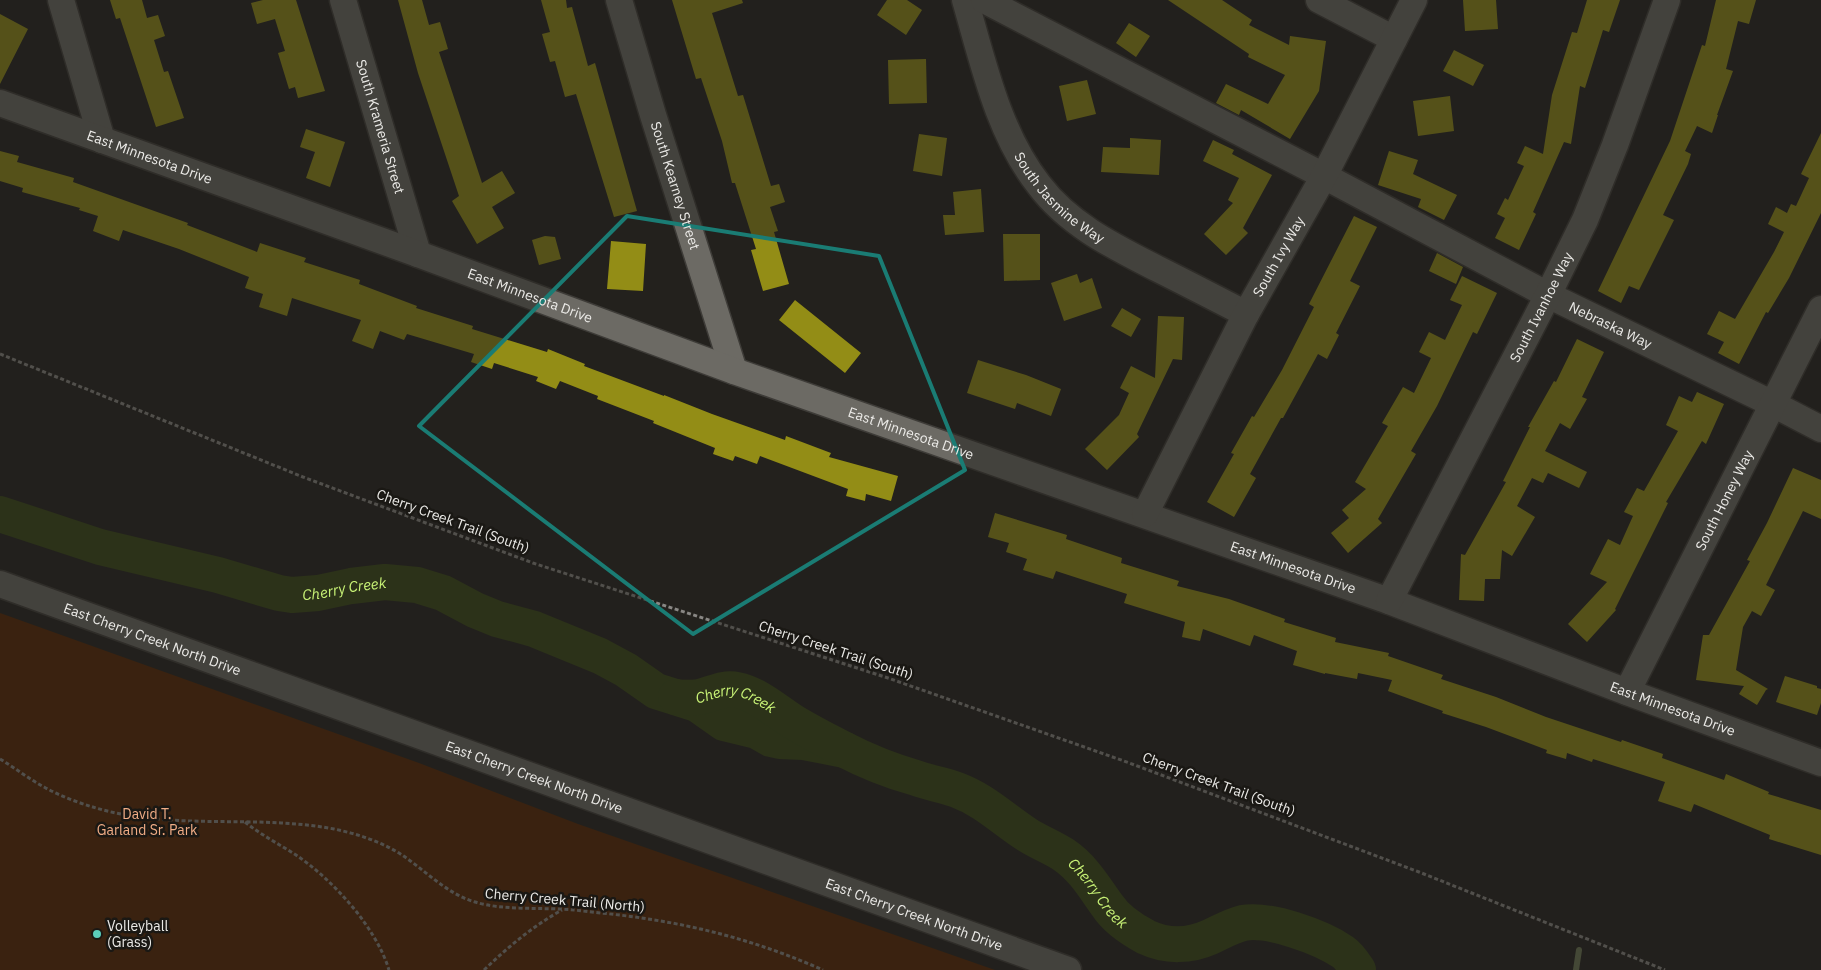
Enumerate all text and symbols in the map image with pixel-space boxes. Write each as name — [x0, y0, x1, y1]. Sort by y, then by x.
street label: South Krameria Street — [352, 57, 409, 196]
street label: South Kearney Street — [647, 119, 704, 252]
street label: East Minnesota Drive — [84, 126, 215, 188]
street label: South Jasmine Way — [1010, 149, 1108, 247]
street label: South Ivy Way — [1249, 213, 1308, 300]
street label: South Ivanhoe Way — [1506, 249, 1577, 365]
street label: East Minnesota Drive — [465, 264, 595, 327]
street label: Nebraska Way — [1566, 298, 1655, 353]
street label: East Minnesota Drive — [846, 403, 977, 464]
street label: South Honey Way — [1691, 447, 1757, 554]
street label: Cherry Creek Trail (South) — [374, 485, 532, 557]
street label: East Minnesota Drive — [1228, 537, 1359, 598]
water label: Cherry Creek — [302, 572, 387, 604]
street label: East Cherry Creek North Drive — [61, 599, 244, 679]
street label: Cherry Creek Trail (South) — [756, 616, 916, 684]
street label: East Minnesota Drive — [1608, 677, 1738, 740]
water label: Cherry Creek — [694, 680, 780, 717]
street label: East Cherry Creek North Drive — [443, 737, 626, 817]
street label: Cherry Creek Trail (South) — [1140, 748, 1298, 820]
park label: David T. Garland Sr. Park — [97, 805, 198, 839]
water label: Cherry Creek — [1065, 853, 1132, 932]
street label: East Cherry Creek North Drive — [823, 874, 1006, 955]
street label: Cherry Creek Trail (North) — [484, 884, 646, 916]
place label: Volleyball (Grass) — [107, 917, 168, 951]
marker: Volleyball (Grass) — [91, 928, 103, 940]

